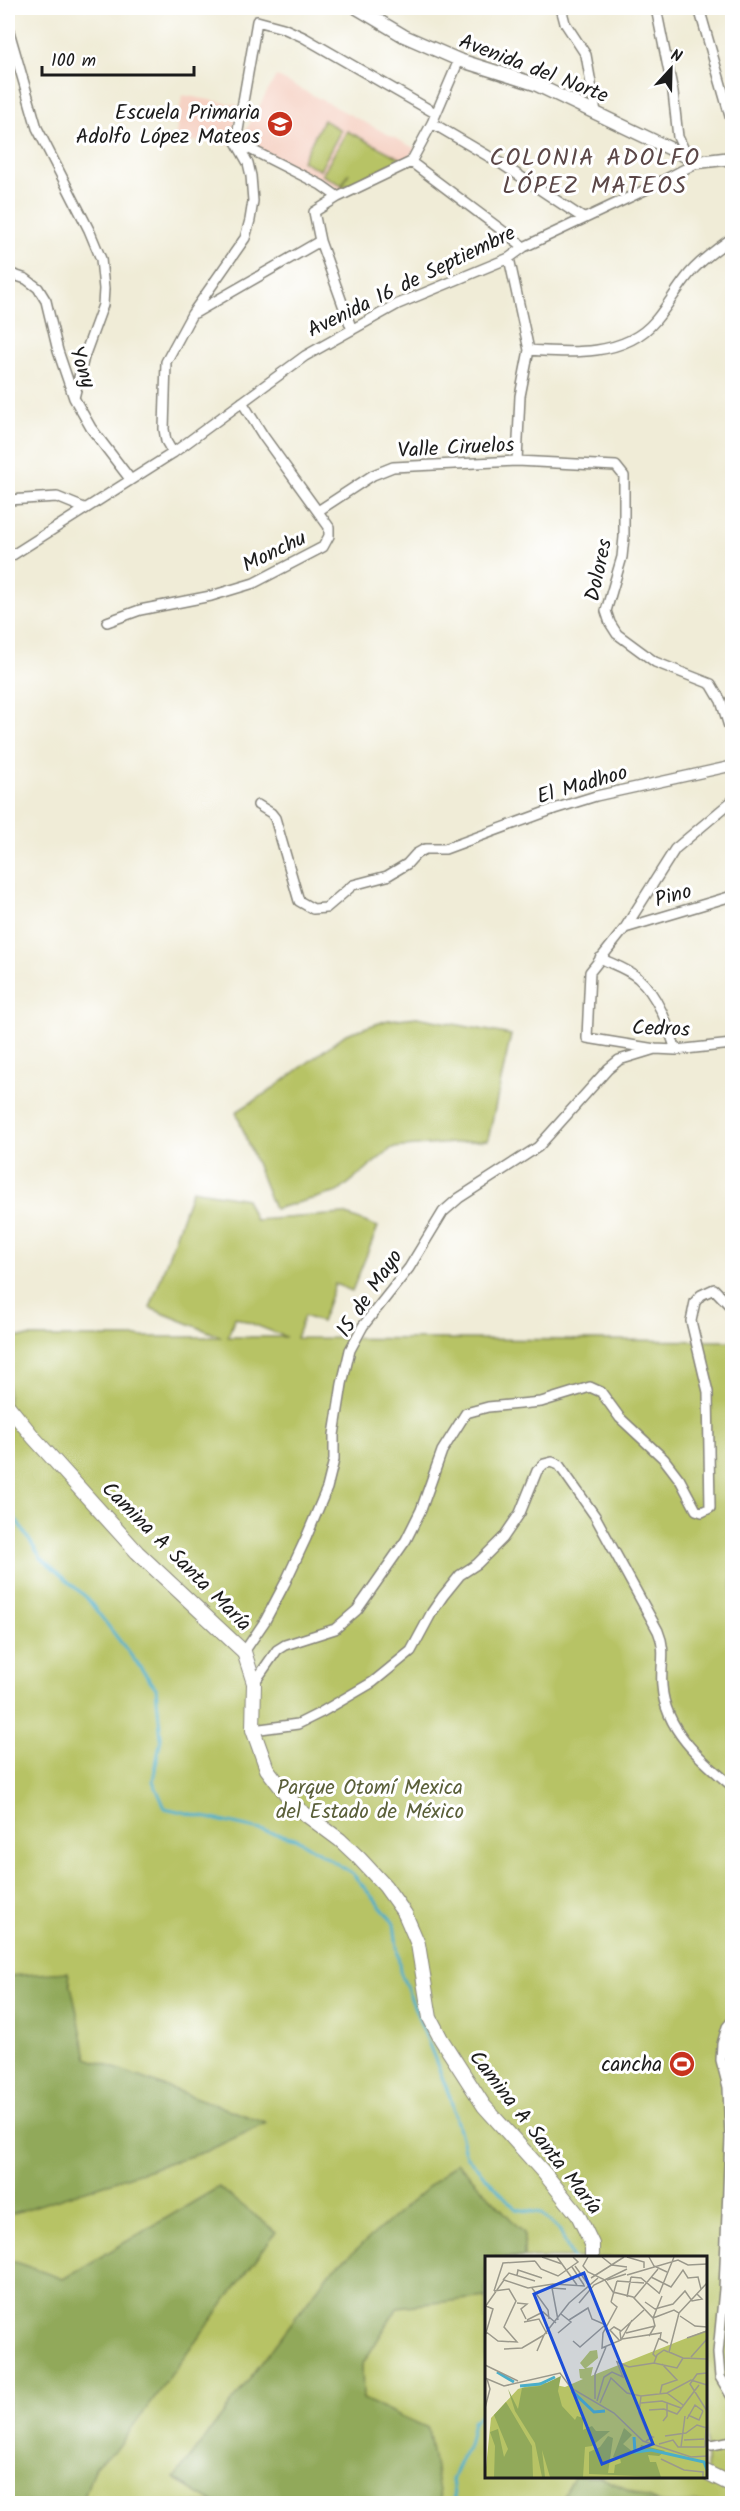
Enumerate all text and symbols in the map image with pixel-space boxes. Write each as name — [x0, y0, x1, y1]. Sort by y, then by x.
street label: Avenida del Norte — [454, 26, 614, 113]
scale bar — [42, 39, 194, 77]
north arrow — [641, 39, 701, 99]
text: N — [667, 43, 685, 70]
text: 100 m — [51, 47, 96, 76]
place label: Escuela Primaria Adolfo López Mateos — [76, 97, 260, 154]
school or university icon: Escuela Primaria Adolfo López Mateos — [265, 109, 295, 139]
district label: COLONIA ADOLFO LÓPEZ MATEOS — [490, 139, 700, 206]
street label: Avenida 16 de Septiembre — [302, 217, 522, 347]
street label: Yony — [59, 342, 104, 393]
street label: Valle Ciruelos — [397, 429, 515, 468]
street label: Monchu — [237, 523, 312, 582]
street label: Dolores — [577, 536, 622, 605]
street label: El Madhoo — [533, 757, 632, 814]
street label: Pino — [651, 875, 696, 917]
street label: Cedros — [631, 1012, 691, 1047]
street label: 15 de Mayo — [328, 1243, 412, 1345]
street label: Camina A Santa María — [93, 1474, 259, 1640]
park label: Parque Otomí Mexica del Estado de México — [276, 1772, 464, 1829]
street label: Camina A Santa María — [460, 2043, 610, 2223]
place label: cancha — [601, 2049, 662, 2082]
sports icon: cancha — [667, 2049, 697, 2079]
inset map — [485, 2256, 707, 2478]

